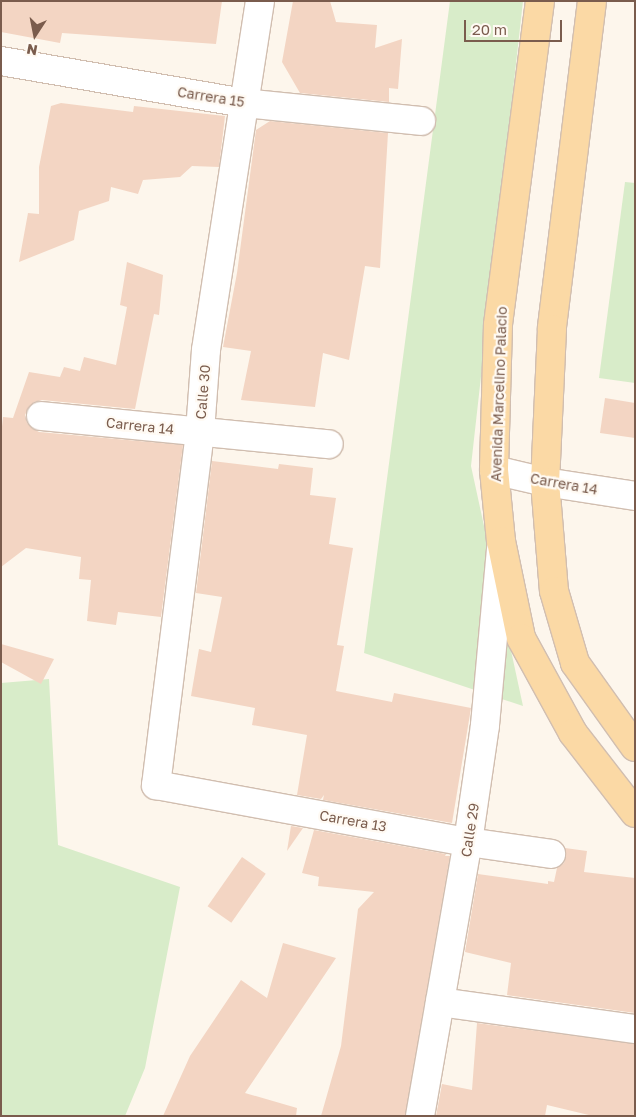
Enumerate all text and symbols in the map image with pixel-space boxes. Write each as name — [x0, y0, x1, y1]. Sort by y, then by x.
north arrow — [10, 10, 60, 60]
scale bar — [466, 10, 564, 42]
text: 20 m — [472, 20, 507, 38]
text: N — [25, 41, 39, 60]
street label: Carrera 15 — [176, 83, 246, 111]
street label: Avenida Marcelino Palacio — [488, 306, 510, 482]
street label: Calle 30 — [192, 364, 214, 420]
street label: Carrera 14 — [105, 414, 175, 438]
street label: Carrera 14 — [529, 470, 599, 498]
street label: Calle 29 — [457, 802, 483, 858]
street label: Carrera 13 — [318, 807, 388, 835]

